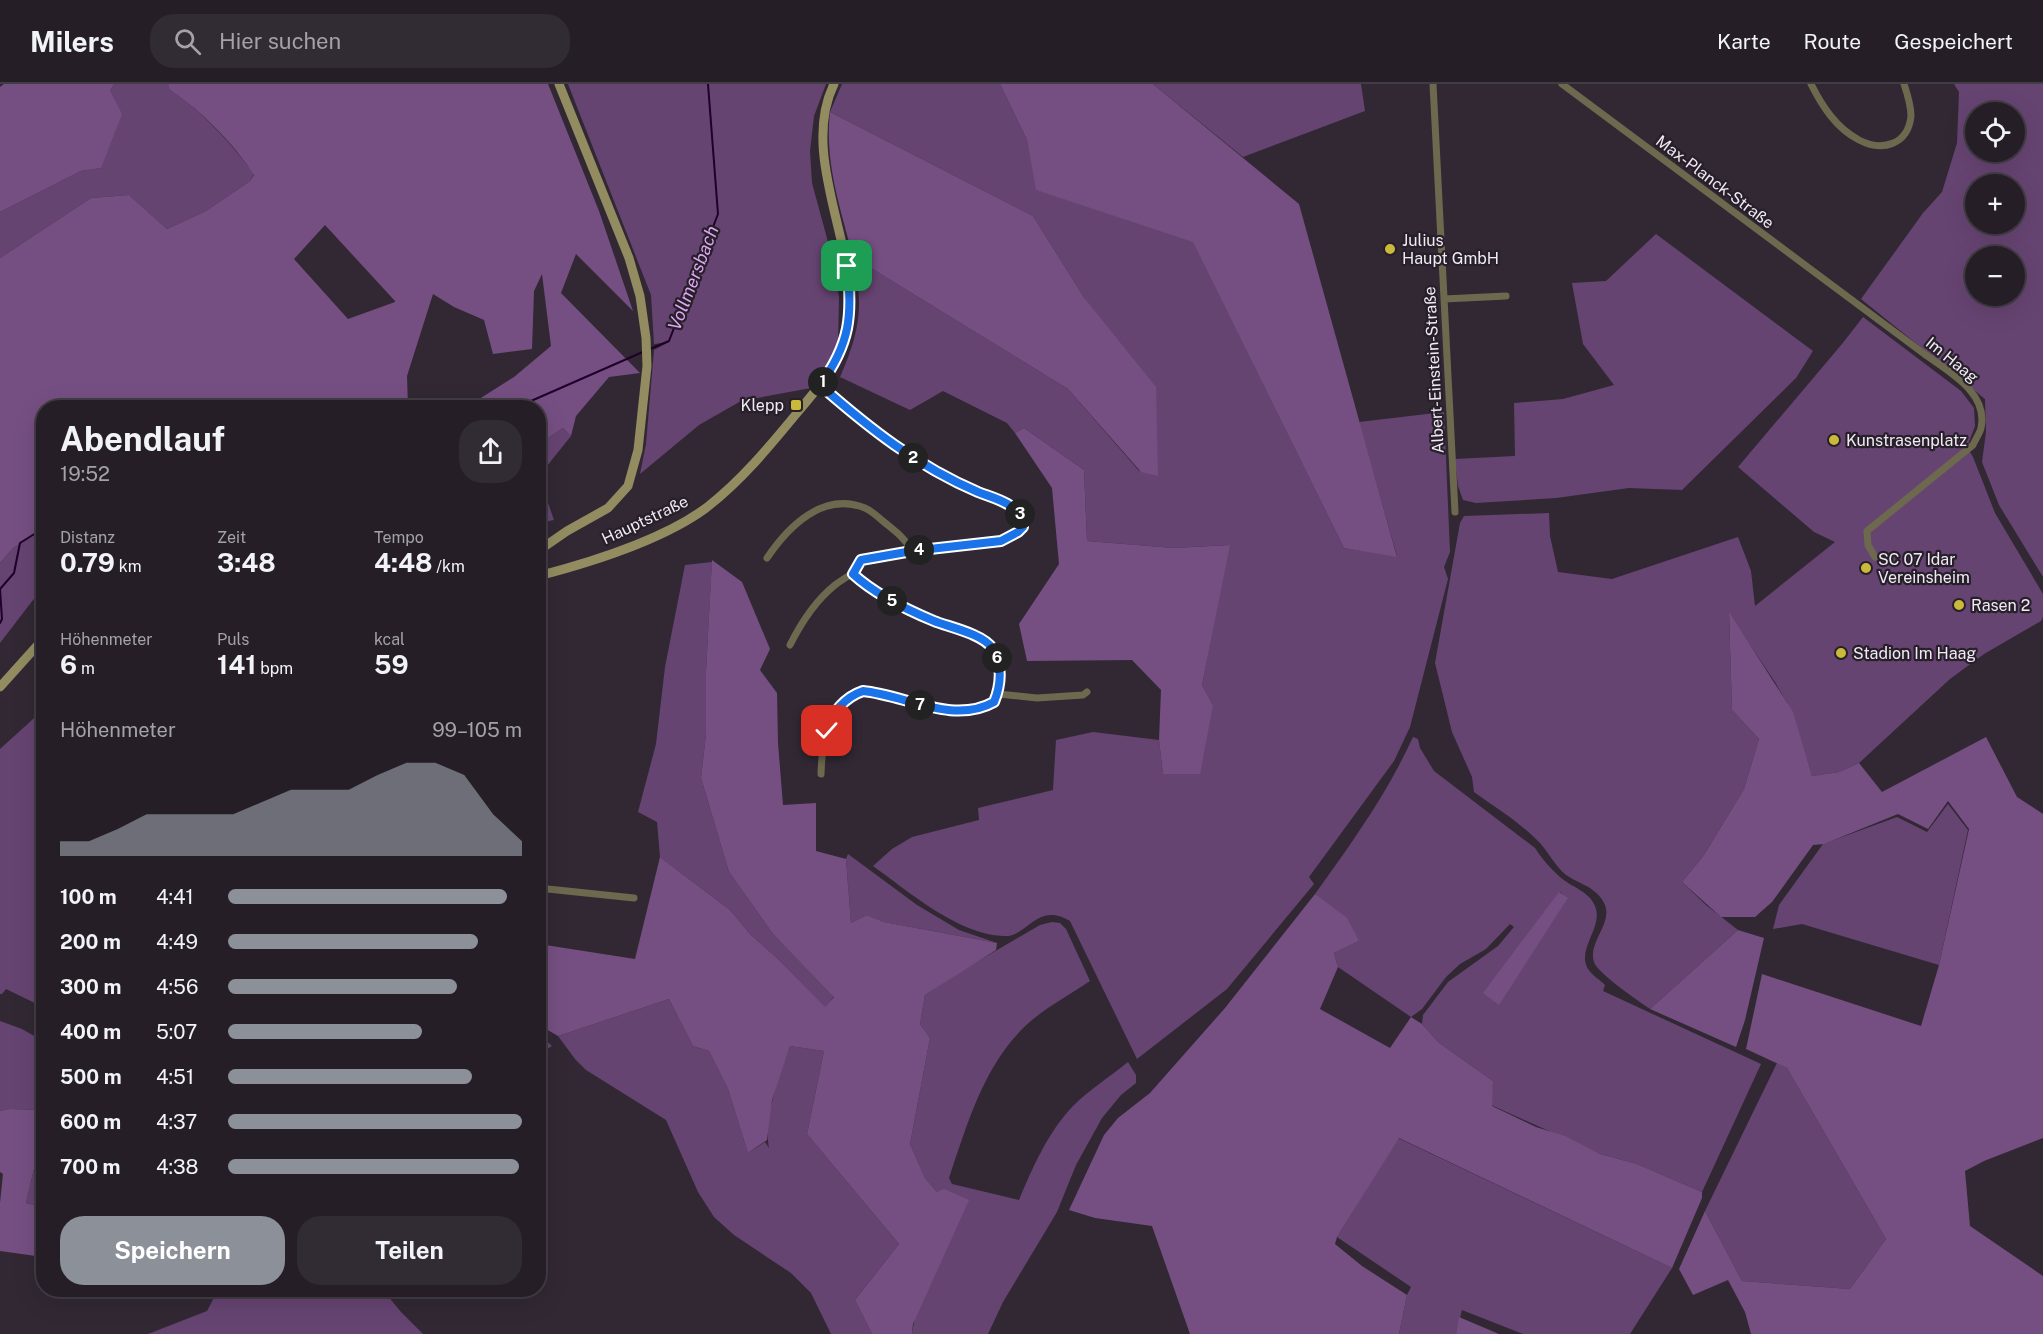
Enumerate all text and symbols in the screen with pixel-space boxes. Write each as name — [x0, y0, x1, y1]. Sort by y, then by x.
search box — [150, 14, 570, 68]
text: Milers — [30, 25, 114, 58]
icon: search — [171, 25, 204, 58]
text: Hier suchen — [219, 28, 341, 54]
text: Karte — [1717, 29, 1771, 54]
text: Route — [1804, 29, 1861, 54]
text: Gespeichert — [1894, 29, 2013, 54]
map controls — [1965, 102, 2025, 306]
button: locate — [1965, 102, 2025, 162]
street label: Max-Planck-Straße — [1652, 131, 1778, 233]
button: + — [1965, 174, 2025, 234]
water label: Vollmersbach — [663, 223, 723, 333]
place label: Julius Haupt GmbH — [1402, 231, 1499, 268]
pin — [821, 240, 872, 291]
marker: Julius Haupt GmbH — [1383, 242, 1397, 256]
button: − — [1965, 246, 2025, 306]
icon: arrive — [830, 249, 863, 282]
street label: Albert-Einstein-Straße — [1420, 286, 1448, 454]
street label: Im Haag — [1922, 333, 1982, 387]
pin: 1 — [808, 367, 838, 397]
text: 1 — [820, 372, 826, 391]
place label: Klepp — [741, 396, 784, 415]
marker: Klepp — [789, 398, 803, 412]
text: Abendlauf — [60, 420, 225, 458]
button: share — [459, 420, 522, 483]
place label: Kunstrasenplatz — [1846, 431, 1967, 450]
marker: Kunstrasenplatz — [1827, 433, 1841, 447]
pin: 2 — [898, 443, 928, 473]
text: 2 — [908, 448, 918, 467]
text: 19:52 — [60, 462, 110, 486]
street label: Hauptstraße — [599, 492, 691, 548]
pin: 3 — [1005, 499, 1035, 529]
text: 3 — [1015, 504, 1025, 523]
text: Distanz — [60, 528, 115, 547]
text: Zeit — [217, 528, 246, 547]
text: Tempo — [374, 528, 424, 547]
pin: 4 — [904, 535, 934, 565]
text: 4 — [914, 540, 924, 559]
text: 0.79 — [60, 547, 115, 578]
text: 3:48 — [217, 547, 276, 578]
text: 4:48 — [374, 547, 432, 578]
place label: SC 07 Idar Vereinsheim — [1878, 550, 1970, 587]
text: km — [115, 557, 142, 576]
text: /km — [432, 557, 465, 576]
marker: SC 07 Idar Vereinsheim — [1859, 561, 1873, 575]
pin: 5 — [877, 586, 907, 616]
text: 5 — [887, 591, 897, 610]
place label: Rasen 2 — [1971, 596, 2030, 615]
marker: Rasen 2 — [1952, 598, 1966, 612]
text: Höhenmeter — [60, 630, 153, 649]
text: Puls — [217, 630, 249, 649]
text: kcal — [374, 630, 405, 649]
pin: 6 — [982, 643, 1012, 673]
place label: Stadion Im Haag — [1853, 644, 1976, 663]
marker: Stadion Im Haag — [1834, 646, 1848, 660]
text: 6 — [992, 648, 1002, 667]
text: 6 — [60, 649, 77, 680]
text: 141 — [217, 649, 256, 680]
text: 59 — [374, 649, 409, 680]
text: m — [77, 659, 95, 678]
text: bpm — [256, 659, 293, 678]
pin: 7 — [905, 690, 935, 720]
text: 7 — [915, 695, 925, 714]
pin — [801, 705, 852, 756]
icon: check — [810, 714, 843, 747]
text: Höhenmeter — [60, 718, 176, 742]
text: 99–105 m — [432, 718, 522, 742]
text: 100 m — [60, 885, 117, 909]
text: 4:41 — [156, 885, 194, 909]
text: 200 m — [60, 930, 121, 954]
text: 4:49 — [156, 930, 198, 954]
text: 300 m — [60, 975, 121, 999]
text: 4:56 — [156, 975, 198, 999]
text: 400 m — [60, 1020, 121, 1044]
text: 5:07 — [156, 1020, 197, 1044]
text: 500 m — [60, 1065, 122, 1089]
text: 4:51 — [156, 1065, 194, 1089]
text: 600 m — [60, 1110, 121, 1134]
text: 4:37 — [156, 1110, 197, 1134]
text: 700 m — [60, 1155, 120, 1179]
text: 4:38 — [156, 1155, 199, 1179]
button: Speichern — [60, 1216, 285, 1285]
button: Teilen — [297, 1216, 522, 1285]

